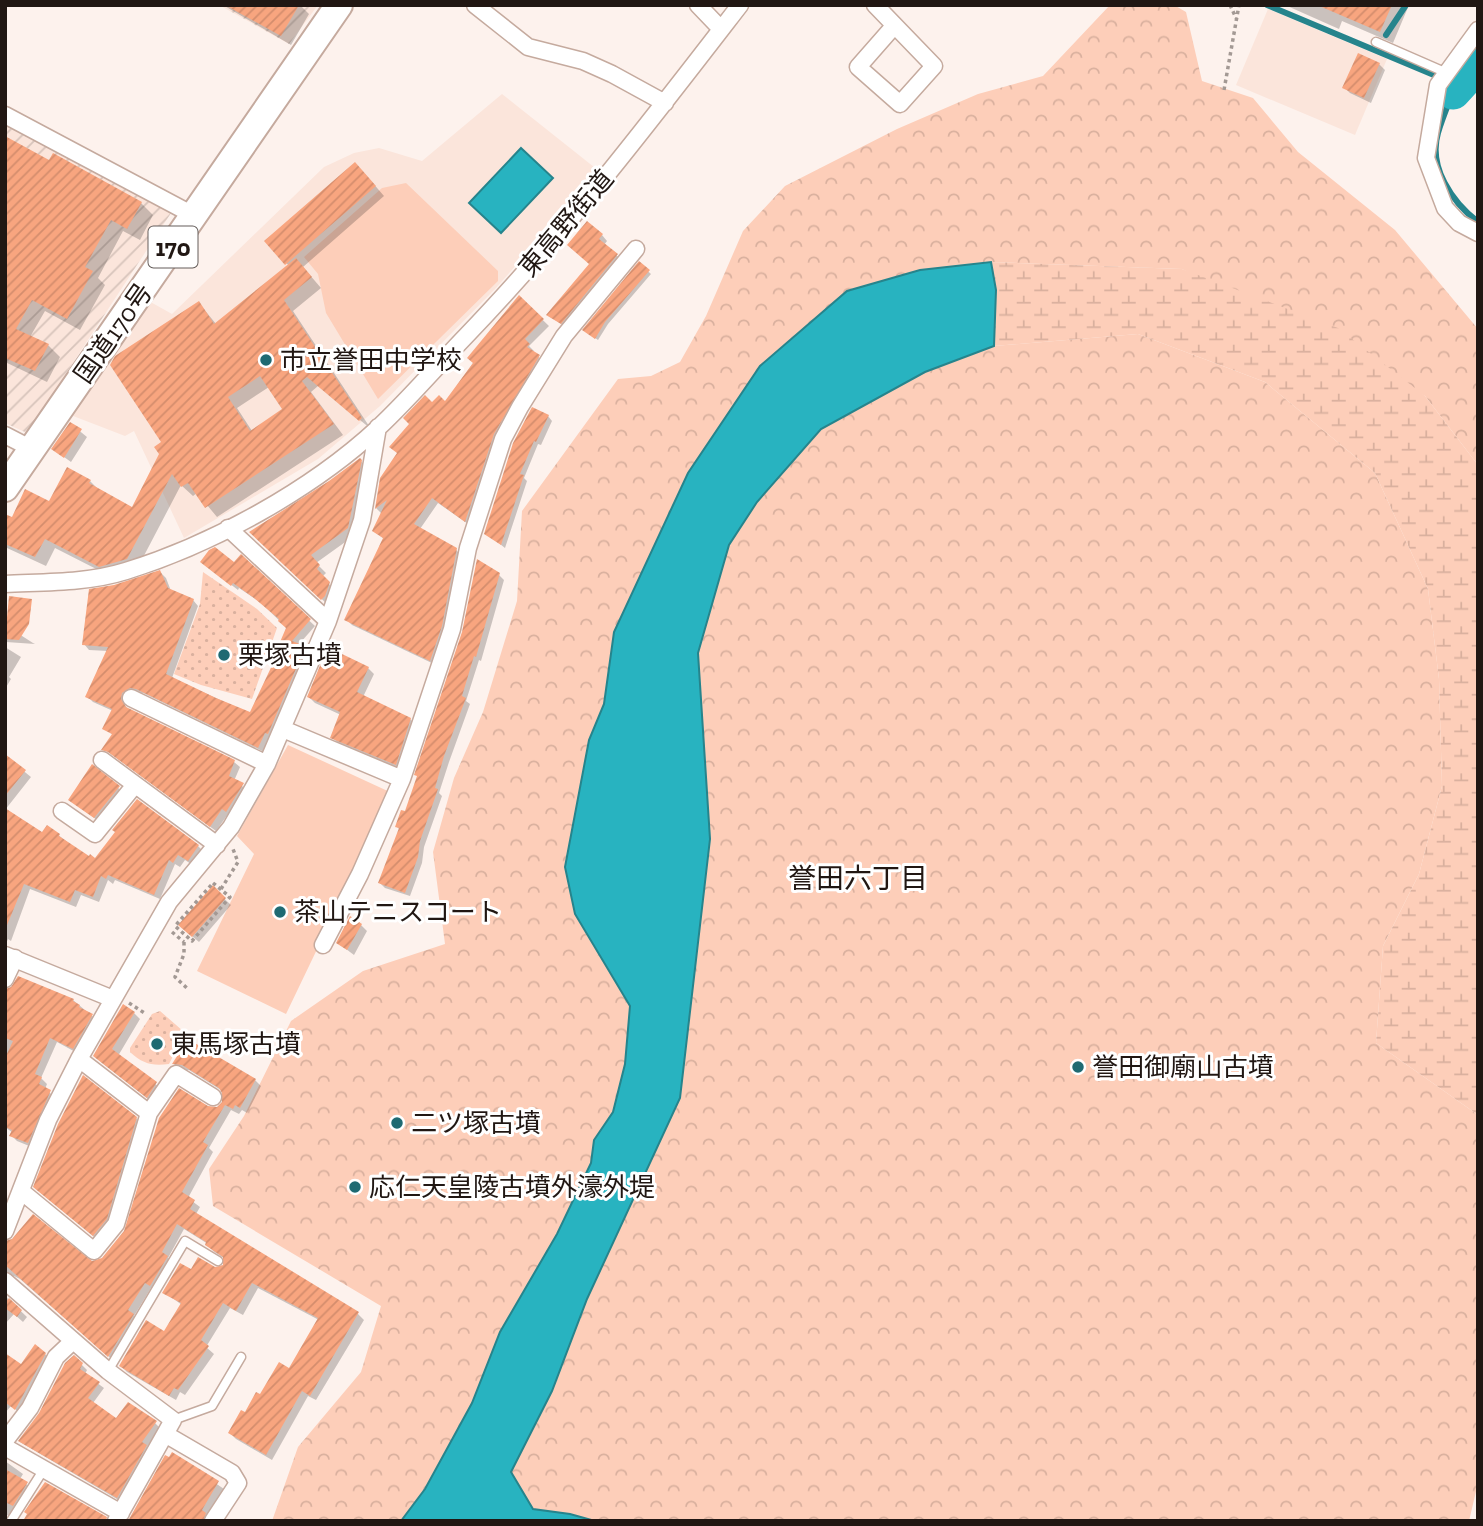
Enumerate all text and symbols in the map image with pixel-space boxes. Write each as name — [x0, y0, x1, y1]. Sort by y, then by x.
street label: 東高野街道 — [512, 163, 620, 283]
road number: 170 — [148, 226, 198, 268]
street label: 国道170号 — [67, 277, 159, 389]
place label: 市立誉田中学校 — [280, 344, 462, 376]
marker: 市立誉田中学校 — [258, 352, 274, 368]
place label: 栗塚古墳 — [238, 639, 342, 671]
marker: 栗塚古墳 — [216, 647, 232, 663]
district label: 誉田六丁目 — [788, 862, 928, 895]
place label: 茶山テニスコート — [294, 896, 502, 928]
marker: 茶山テニスコート — [272, 904, 288, 920]
place label: 東馬塚古墳 — [171, 1028, 301, 1060]
marker: 東馬塚古墳 — [149, 1036, 165, 1052]
place label: 誉田御廟山古墳 — [1092, 1051, 1274, 1083]
marker: 誉田御廟山古墳 — [1070, 1059, 1086, 1075]
place label: 二ツ塚古墳 — [411, 1107, 541, 1139]
marker: 二ツ塚古墳 — [389, 1115, 405, 1131]
place label: 応仁天皇陵古墳外濠外堤 — [369, 1171, 655, 1203]
marker: 応仁天皇陵古墳外濠外堤 — [347, 1179, 363, 1195]

